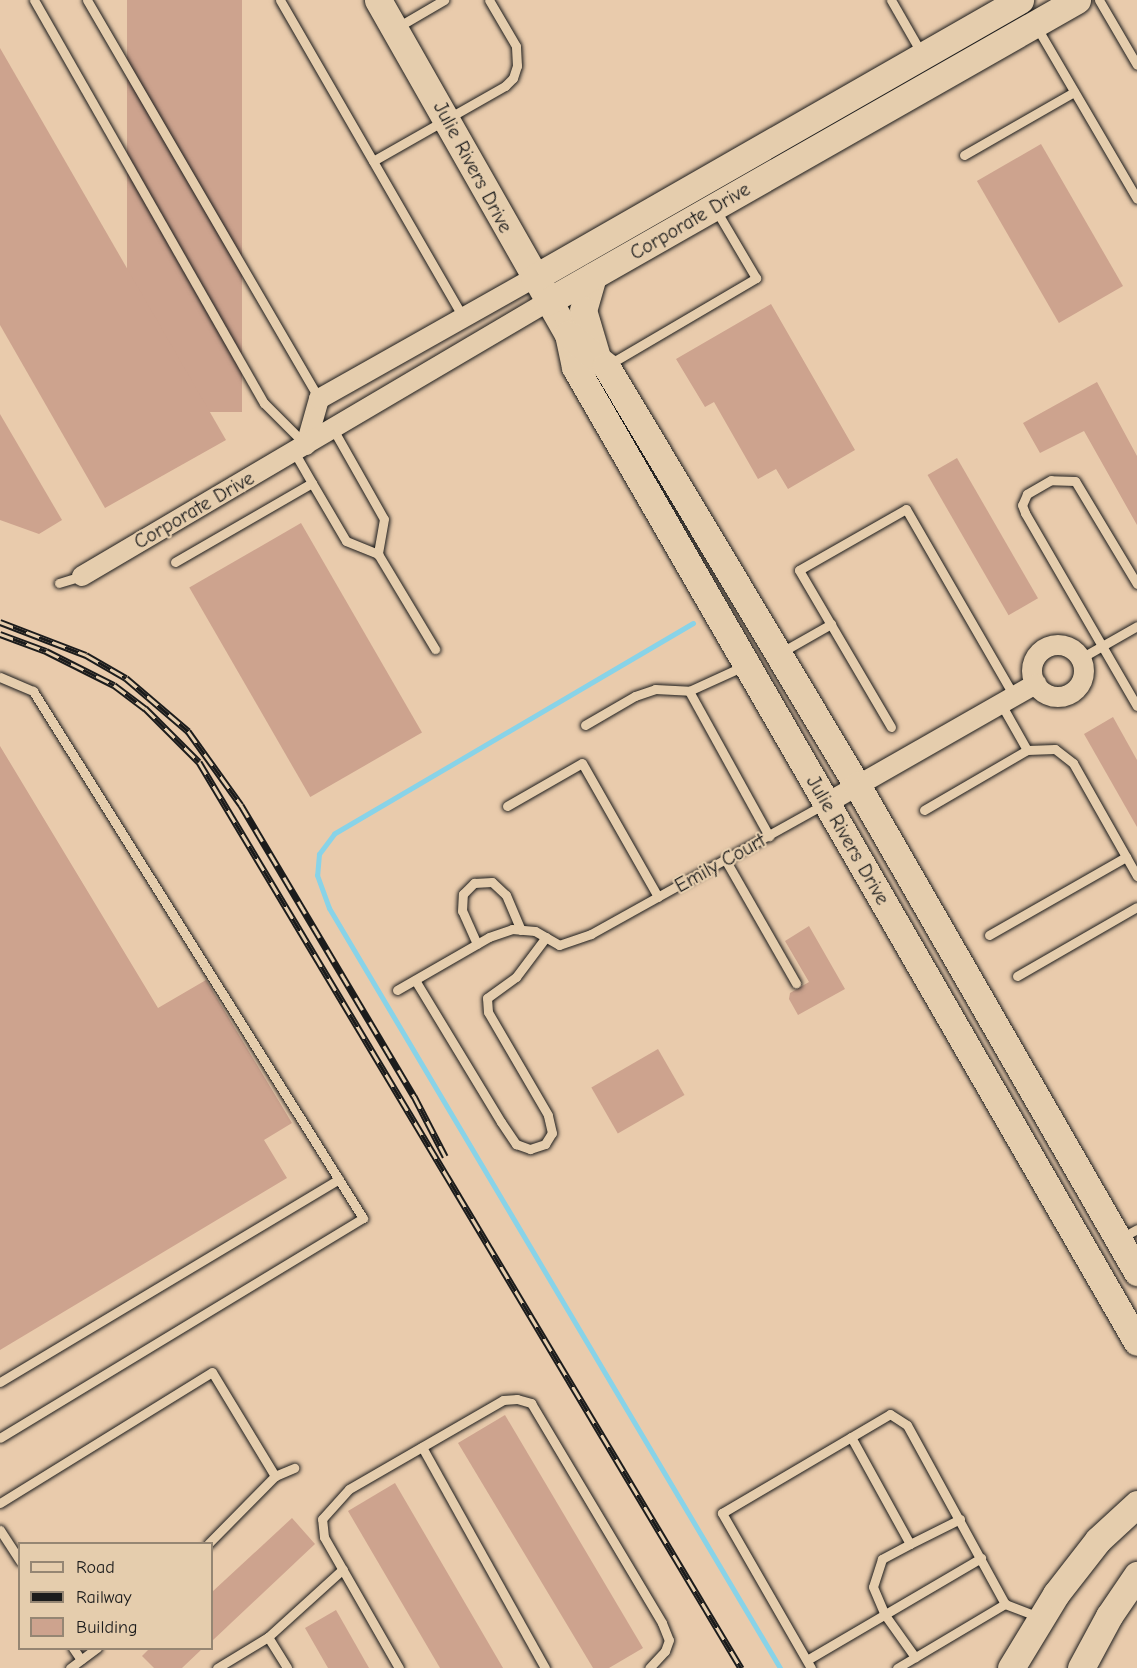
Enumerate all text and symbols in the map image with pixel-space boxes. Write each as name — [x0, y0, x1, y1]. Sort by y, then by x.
street label: Julie Rivers Drive — [428, 97, 518, 237]
street label: Corporate Drive — [626, 177, 754, 265]
street label: Corporate Drive — [130, 466, 258, 554]
street label: Julie Rivers Drive — [801, 771, 895, 909]
street label: Emily Court — [671, 828, 769, 898]
legend — [18, 1542, 213, 1650]
text: Road — [76, 1557, 115, 1578]
text: Railway — [76, 1587, 132, 1608]
text: Building — [76, 1617, 138, 1638]

